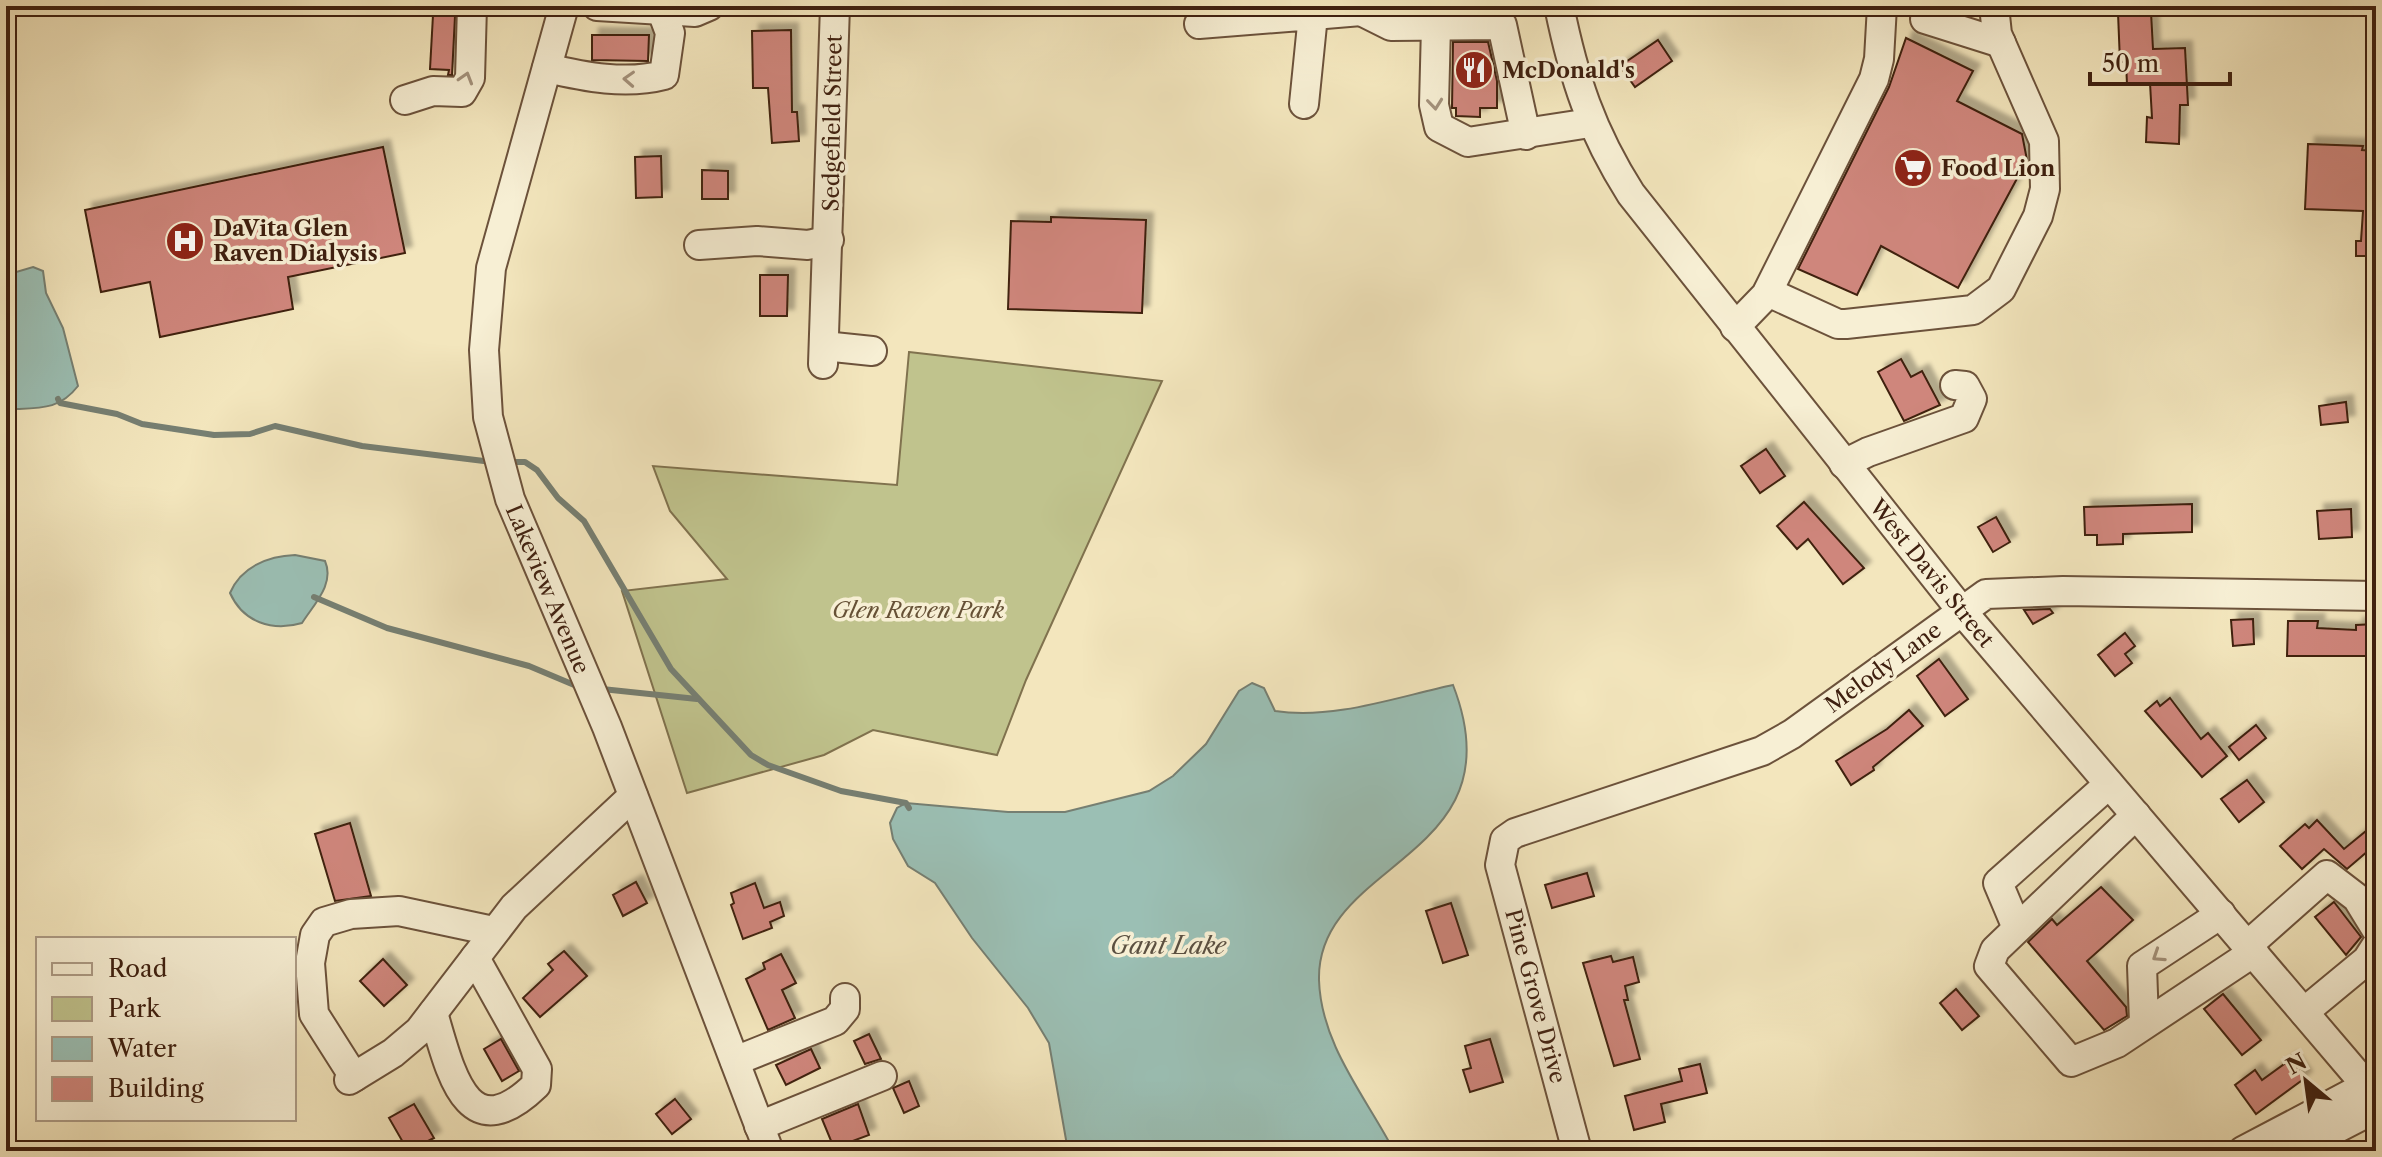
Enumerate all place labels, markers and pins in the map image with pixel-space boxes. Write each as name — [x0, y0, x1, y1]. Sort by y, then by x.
restaurant icon: McDonald's — [1453, 49, 1495, 91]
place label: McDonald's — [1502, 57, 1635, 84]
supermarket icon: Food Lion — [1892, 147, 1934, 189]
place label: Food Lion — [1941, 155, 2055, 182]
place label: DaVita Glen Raven Dialysis — [213, 215, 378, 267]
hospital icon: DaVita Glen Raven Dialysis — [164, 220, 206, 262]

